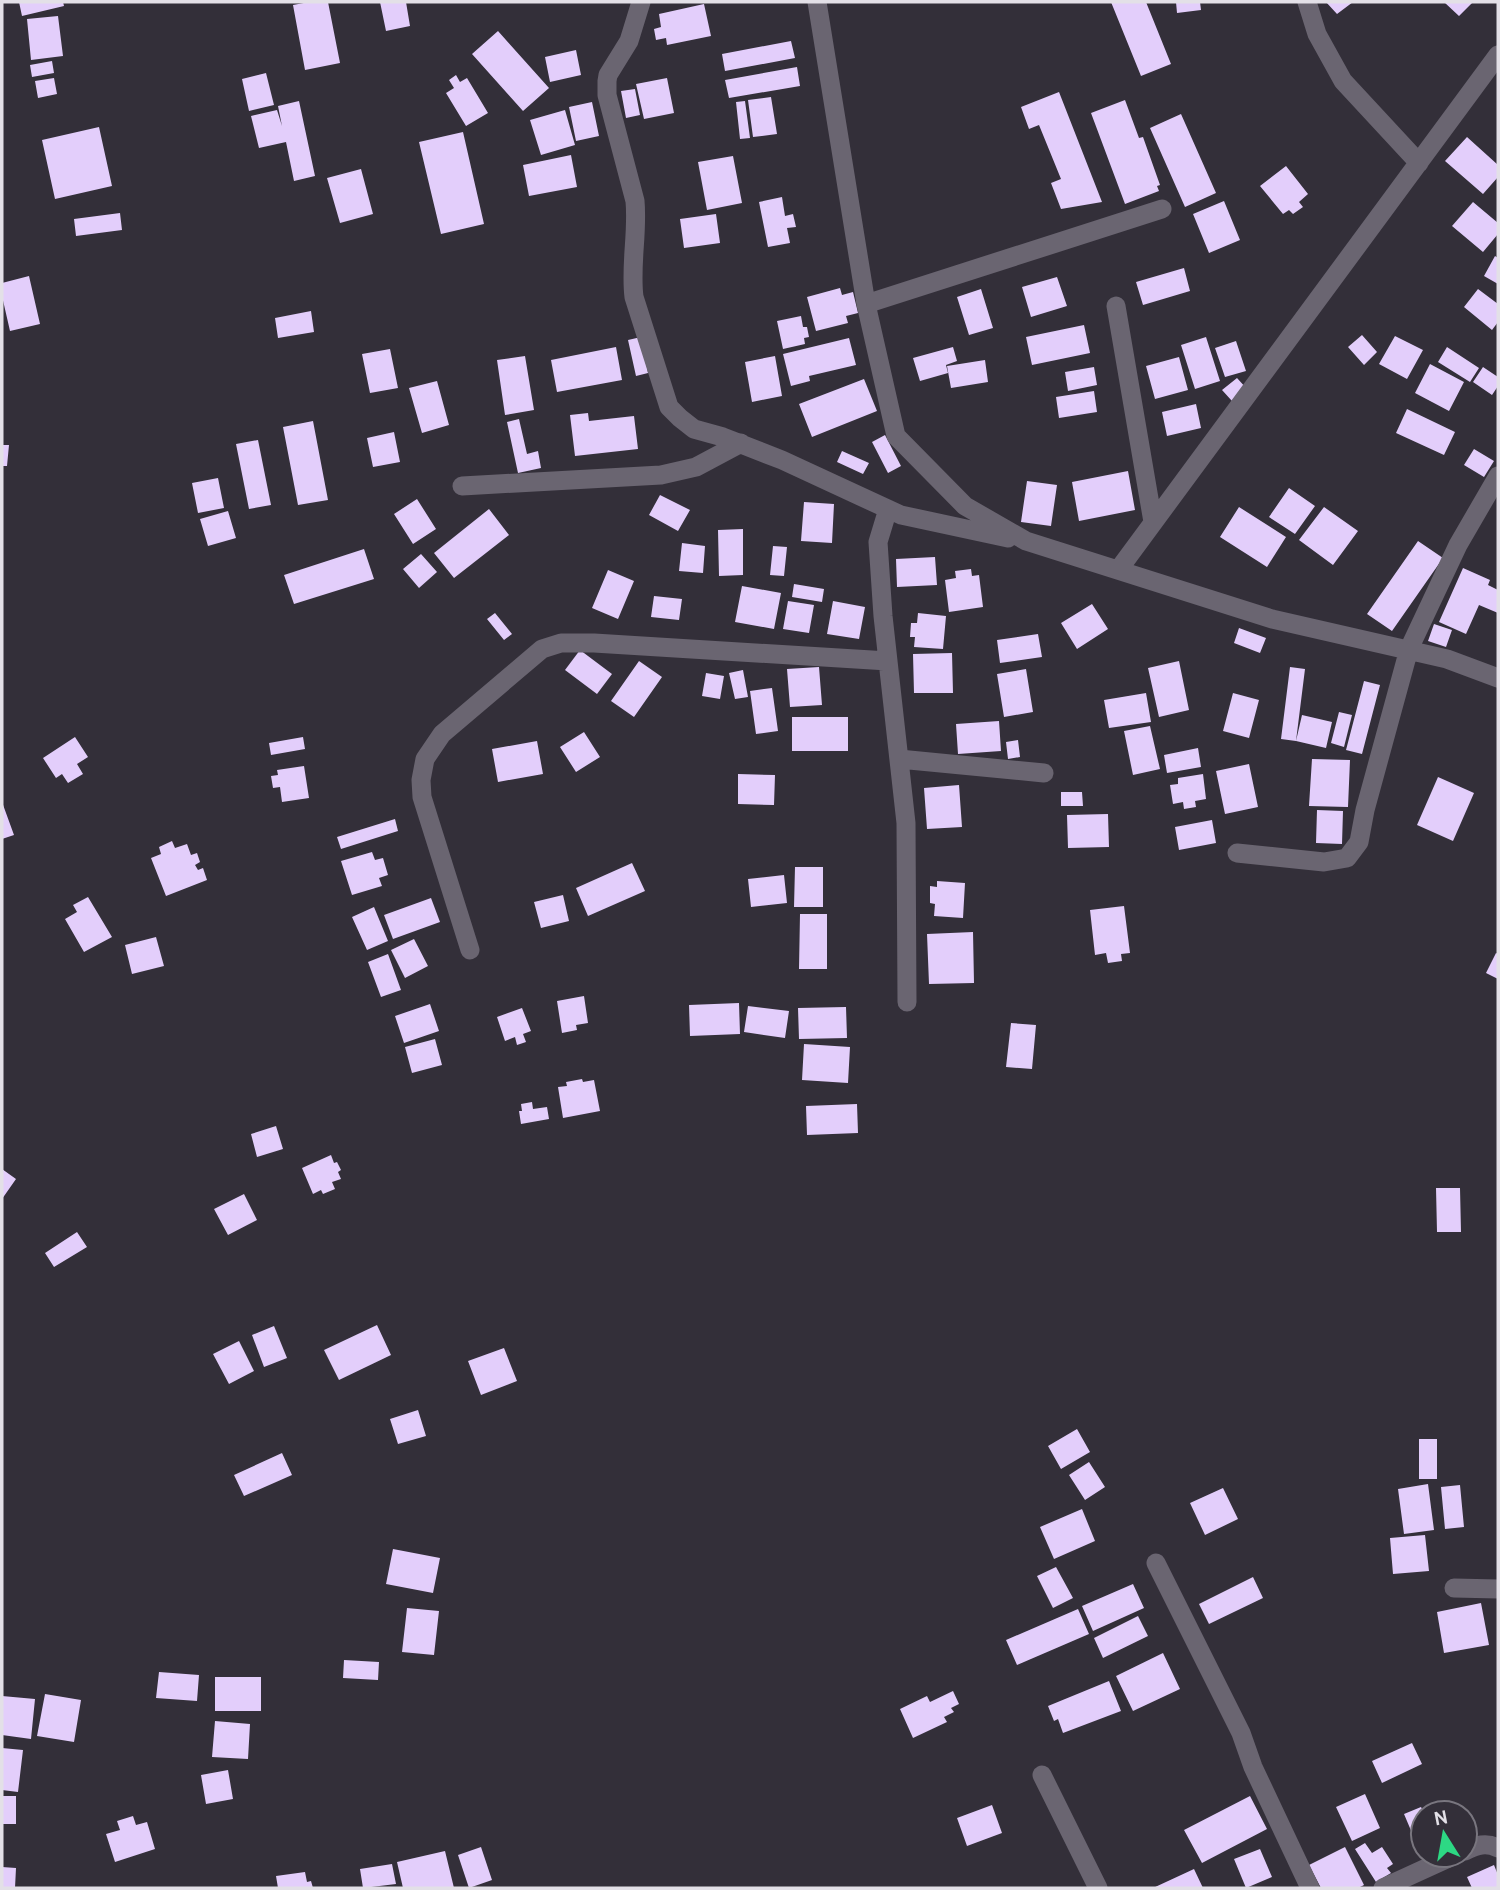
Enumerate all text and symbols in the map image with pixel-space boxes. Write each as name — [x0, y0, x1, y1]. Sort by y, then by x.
north arrow — [1409, 1799, 1479, 1869]
text: N — [1432, 1805, 1450, 1830]

